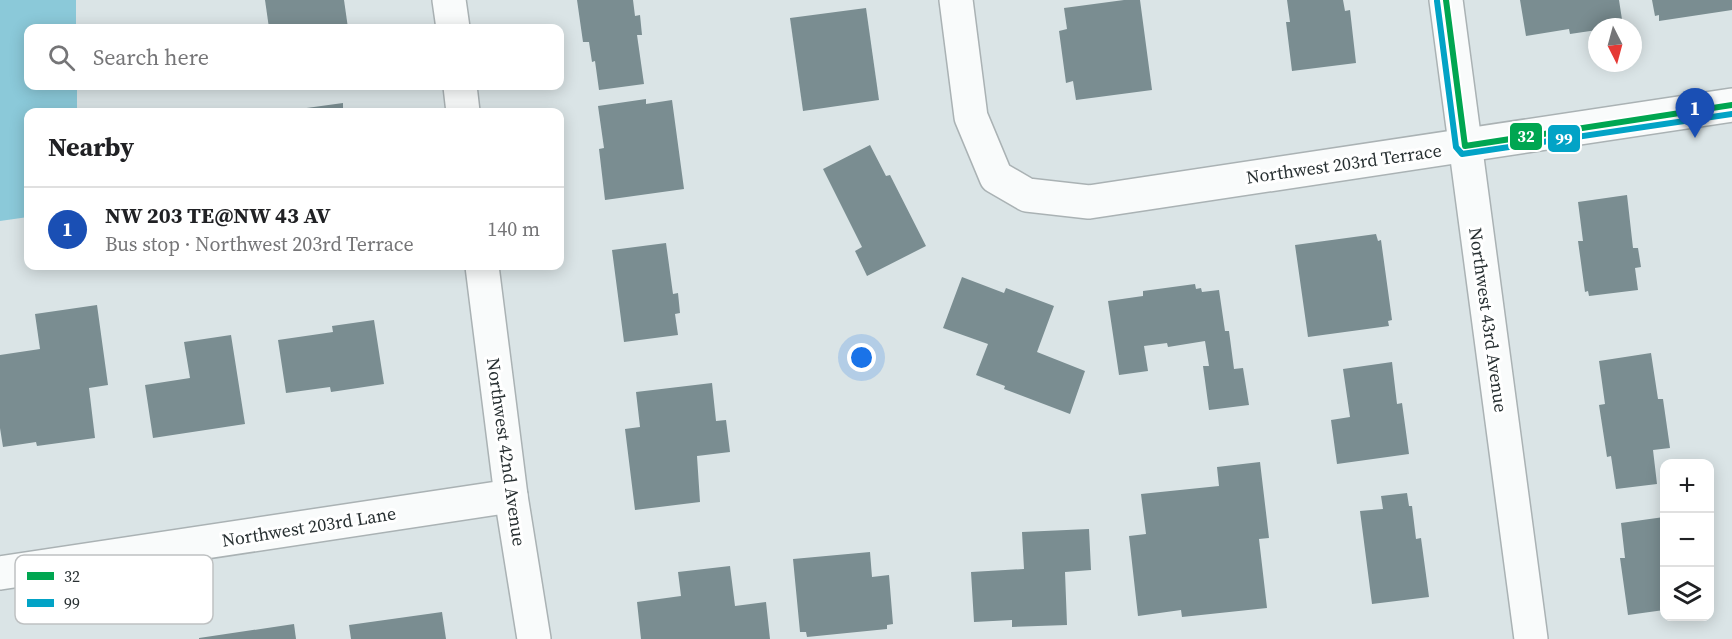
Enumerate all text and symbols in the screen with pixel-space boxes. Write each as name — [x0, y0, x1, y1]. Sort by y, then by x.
north arrow — [1588, 18, 1642, 72]
search box — [24, 24, 564, 90]
icon: search — [45, 41, 78, 74]
text: Search here — [93, 42, 209, 72]
pin: 1 — [1676, 88, 1714, 138]
line badge: 32 — [1509, 122, 1543, 151]
line badge: 99 — [1547, 124, 1581, 153]
text: 32 — [1517, 125, 1535, 147]
text: 99 — [1555, 128, 1573, 150]
text: Nearby — [48, 129, 134, 165]
street label: Northwest 203rd Terrace — [1245, 137, 1443, 190]
text: NW 203 TE@NW 43 AV — [105, 200, 331, 230]
text: 1 — [62, 215, 73, 243]
text: 140 m — [487, 215, 540, 243]
street label: Northwest 43rd Avenue — [1463, 226, 1514, 414]
text: Bus stop · Northwest 203rd Terrace — [105, 230, 414, 258]
your location — [847, 343, 876, 372]
street label: Northwest 42nd Avenue — [481, 356, 532, 548]
map controls — [1660, 459, 1714, 621]
button: + — [1660, 459, 1714, 513]
street label: Northwest 203rd Lane — [220, 500, 398, 553]
button: − — [1660, 513, 1714, 567]
legend — [15, 555, 213, 624]
text: 32 — [64, 565, 80, 587]
button: layers — [1660, 567, 1714, 621]
text: 99 — [64, 592, 80, 614]

